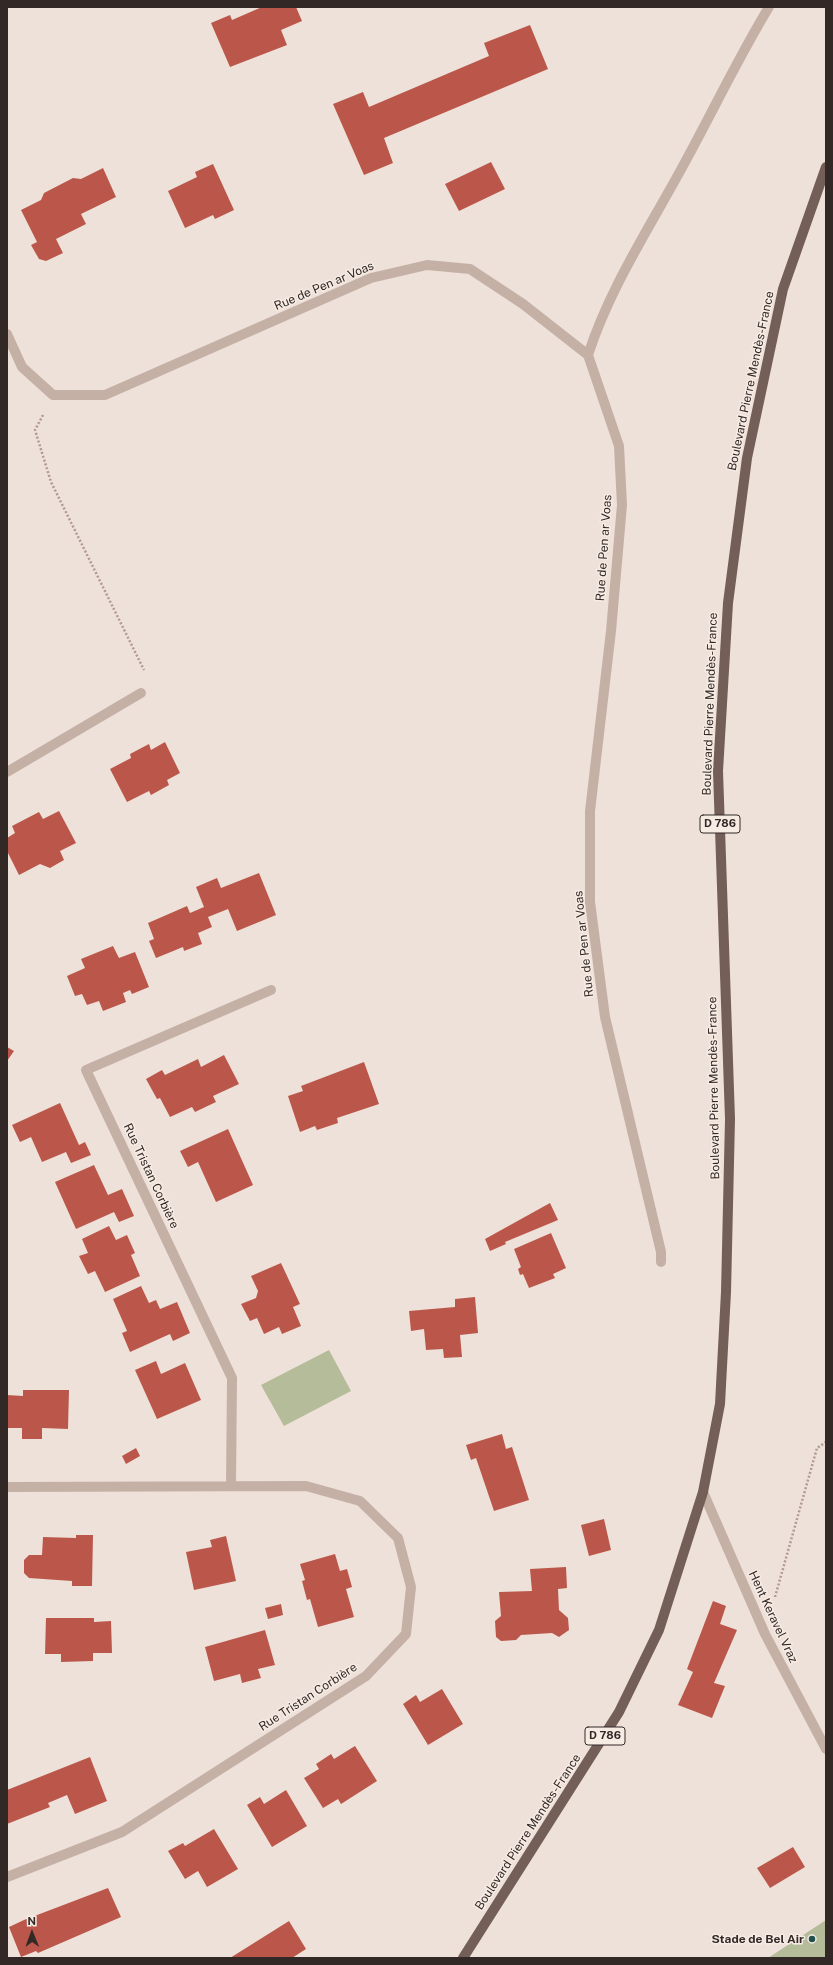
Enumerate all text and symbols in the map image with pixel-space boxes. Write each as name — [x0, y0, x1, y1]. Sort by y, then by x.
street label: Rue de Pen ar Voas — [272, 258, 376, 314]
street label: Boulevard Pierre Mendès-France — [725, 290, 777, 472]
street label: Rue de Pen ar Voas — [593, 494, 615, 602]
street label: Boulevard Pierre Mendès-France — [700, 612, 720, 796]
road number: D 786 — [700, 815, 740, 833]
street label: Rue de Pen ar Voas — [571, 890, 597, 998]
street label: Boulevard Pierre Mendès-France — [705, 996, 723, 1180]
street label: Rue Tristan Corbière — [120, 1121, 182, 1231]
street label: Hent Keravel Vraz — [745, 1569, 801, 1665]
street label: Rue Tristan Corbière — [256, 1660, 360, 1734]
road number: D 786 — [585, 1727, 625, 1745]
street label: Boulevard Pierre Mendès-France — [472, 1751, 584, 1913]
north arrow — [12, 1913, 52, 1953]
text: N — [27, 1915, 36, 1927]
place label: Stade de Bel Air — [711, 1932, 804, 1946]
marker: Stade de Bel Air — [807, 1934, 817, 1944]

